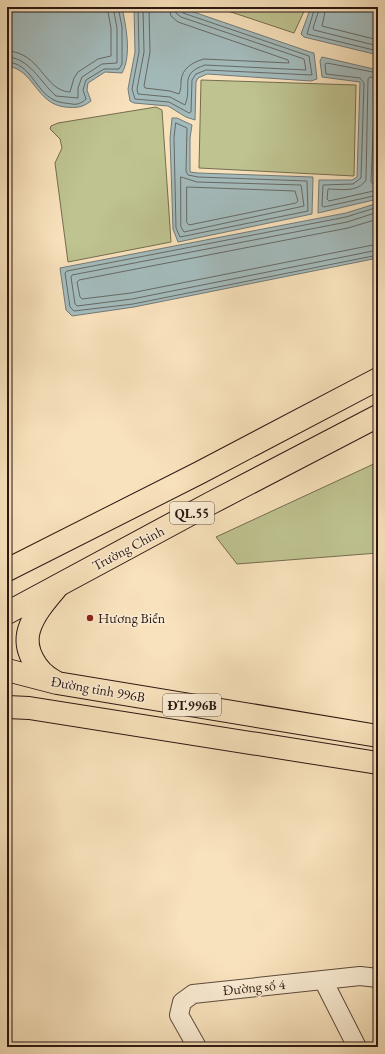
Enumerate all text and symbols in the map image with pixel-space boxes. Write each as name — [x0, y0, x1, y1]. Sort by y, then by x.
road number: QL.55 — [170, 502, 214, 524]
street label: Trường Chinh — [89, 521, 167, 575]
place label: Hương Biển — [98, 609, 166, 627]
marker: Hương Biển — [85, 613, 95, 623]
street label: Đường tỉnh 996B — [49, 672, 147, 706]
road number: ĐT.996B — [163, 694, 221, 716]
street label: Đường số 4 — [222, 975, 286, 999]

